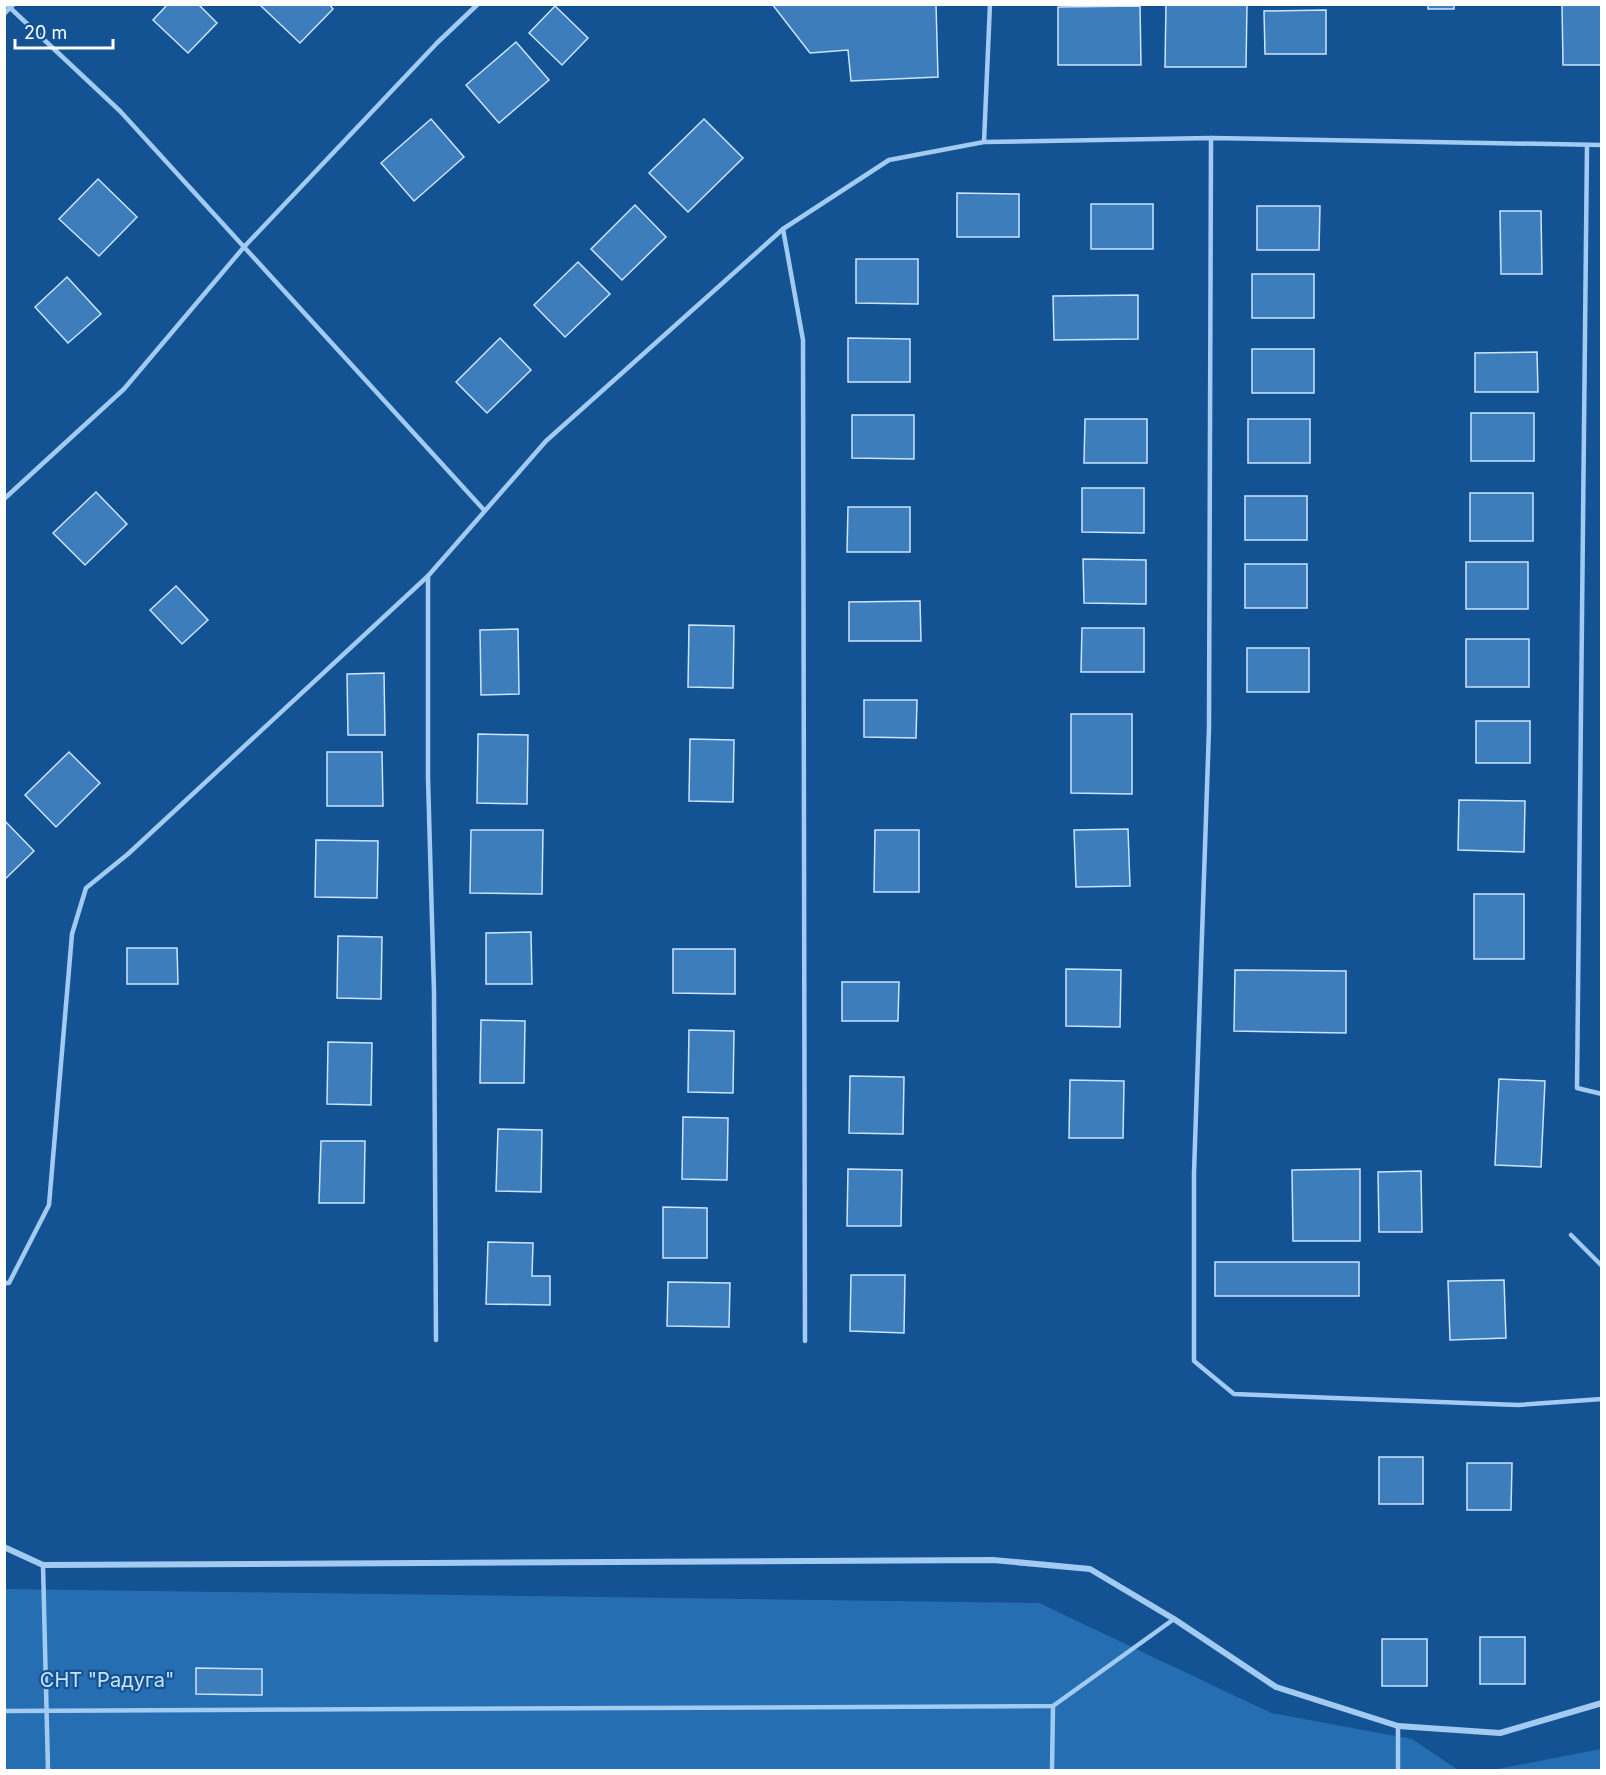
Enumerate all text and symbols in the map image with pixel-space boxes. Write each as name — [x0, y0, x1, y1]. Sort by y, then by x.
scale bar — [15, 12, 112, 50]
text: 20 m — [24, 22, 67, 43]
park label: СНТ "Радуга" — [40, 1668, 174, 1692]

